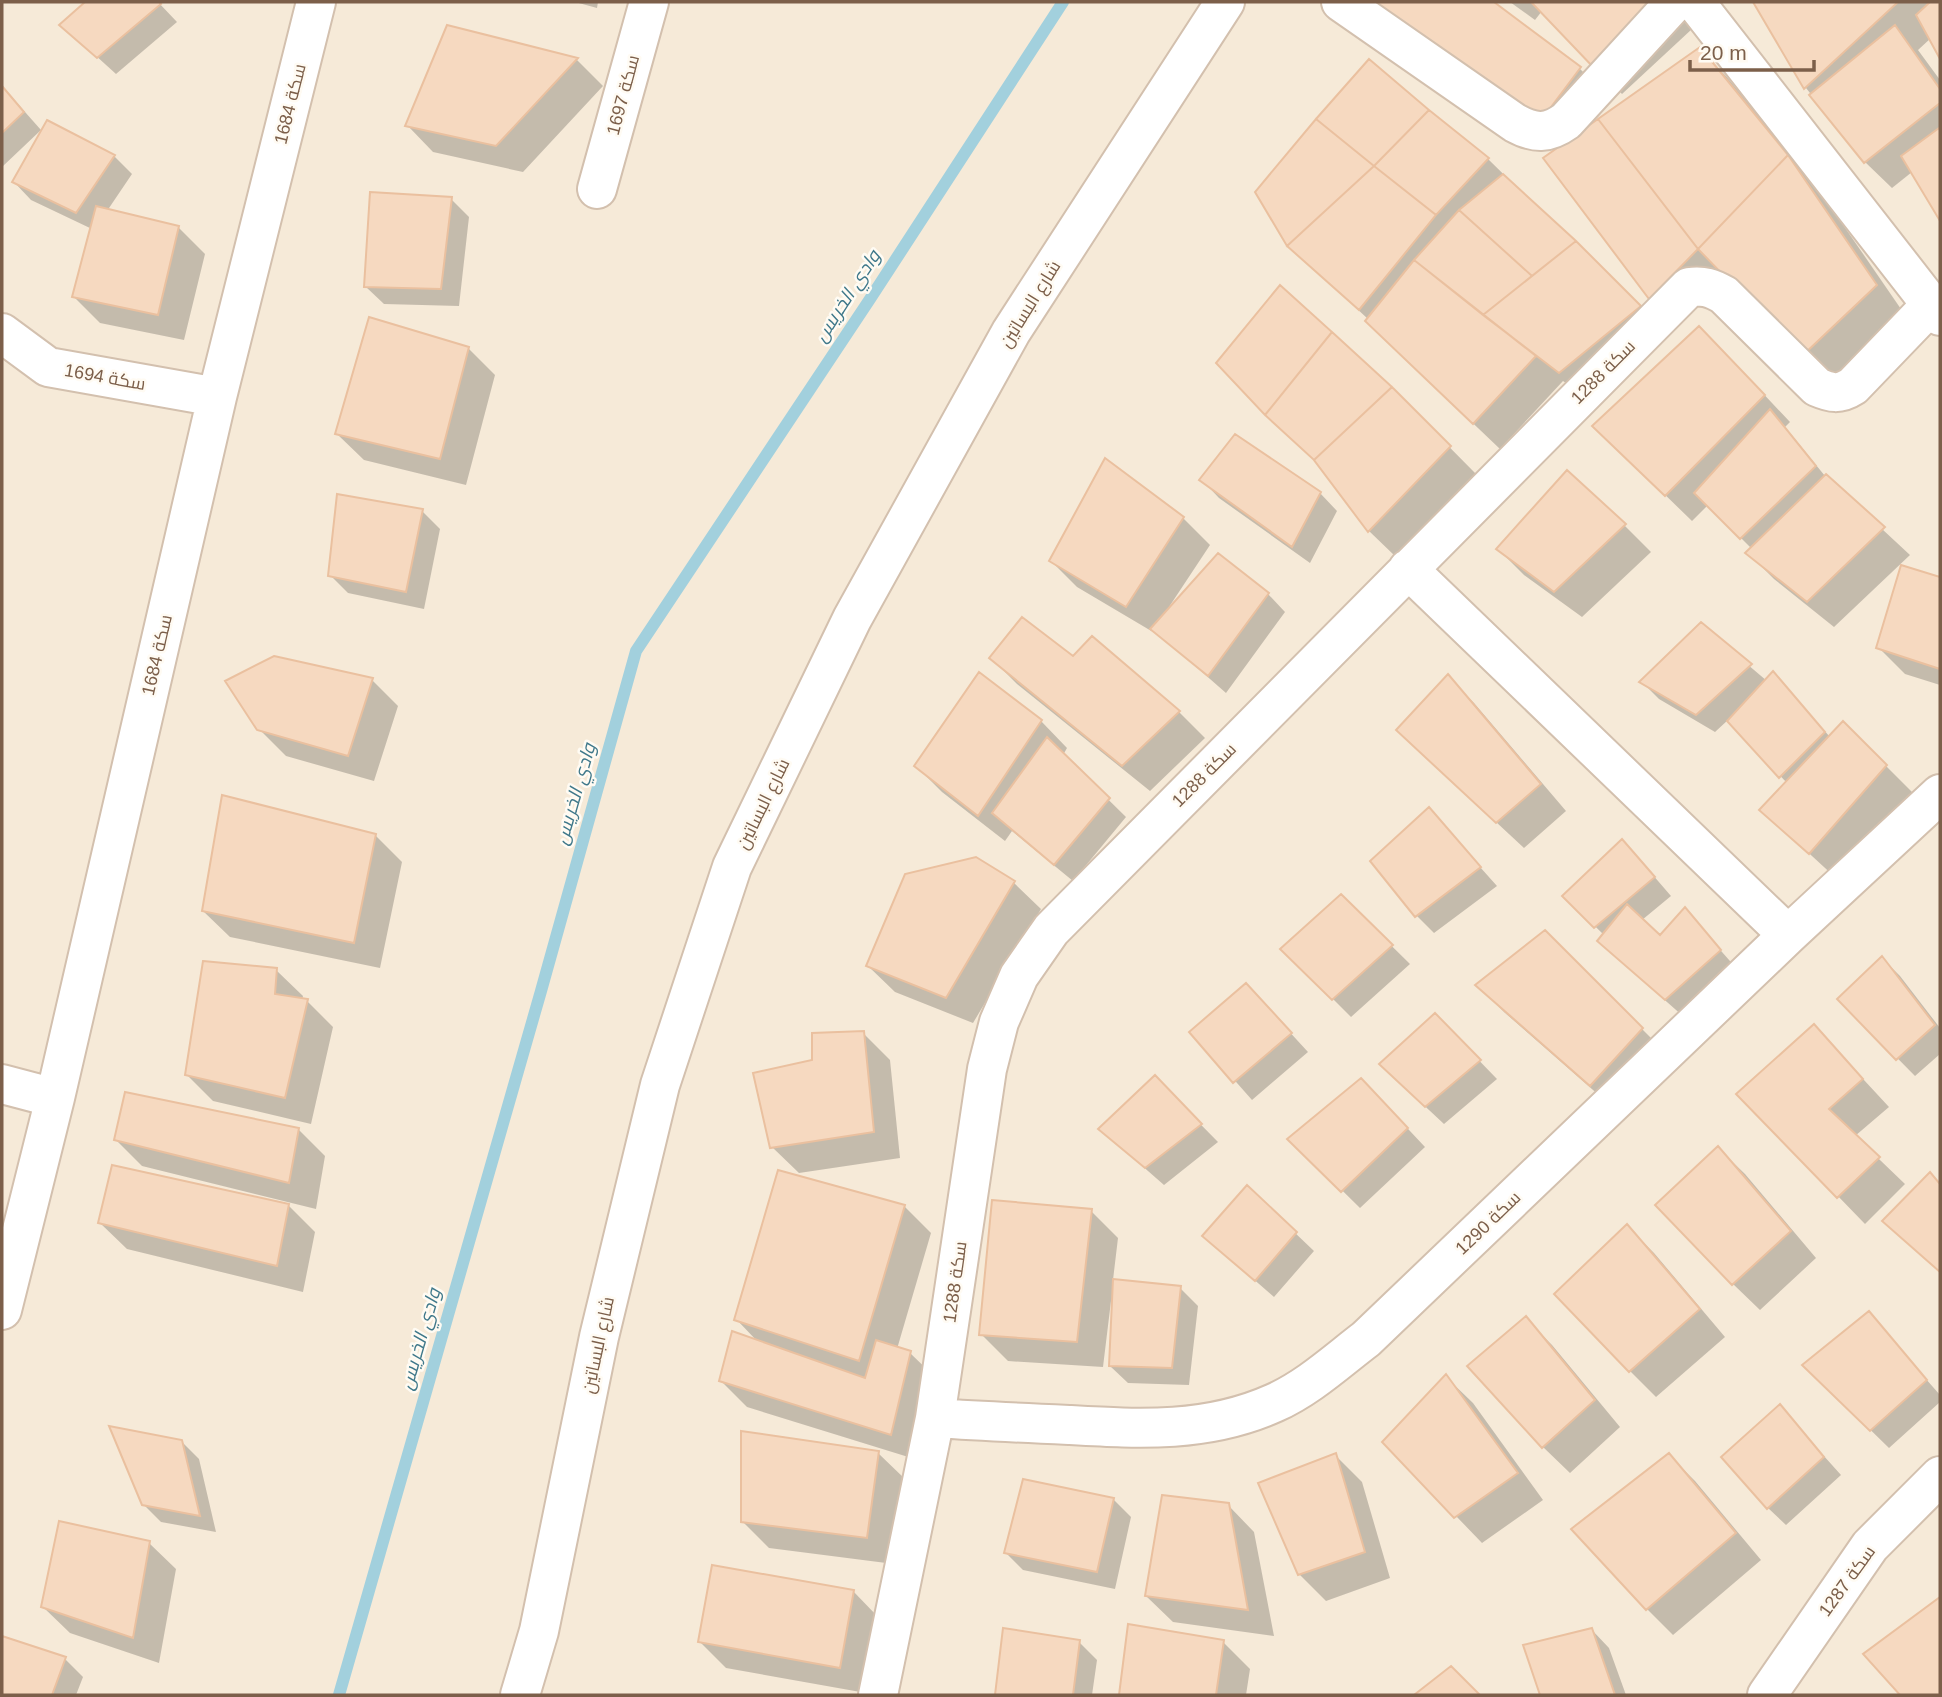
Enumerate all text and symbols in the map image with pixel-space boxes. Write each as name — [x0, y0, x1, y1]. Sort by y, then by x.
scale bar — [1690, 28, 1814, 72]
text: 20 m — [1700, 41, 1747, 64]
street label: سكة 1697 — [603, 53, 643, 137]
street label: سكة 1684 — [270, 62, 310, 146]
water label: وادي الخريس — [810, 245, 889, 348]
street label: شارع البساتين — [995, 257, 1066, 352]
street label: سكة 1288 — [1567, 336, 1639, 408]
street label: سكة 1694 — [63, 360, 147, 394]
street label: سكة 1684 — [138, 613, 176, 697]
water label: وادي الخريس — [550, 739, 605, 849]
street label: سكة 1288 — [1168, 739, 1240, 811]
street label: شارع البساتين — [732, 755, 795, 853]
street label: سكة 1290 — [1451, 1187, 1525, 1259]
street label: سكة 1288 — [939, 1240, 971, 1324]
water label: وادي الخريس — [395, 1284, 450, 1394]
street label: شارع البساتين — [578, 1295, 620, 1396]
street label: سكة 1287 — [1815, 1542, 1879, 1620]

